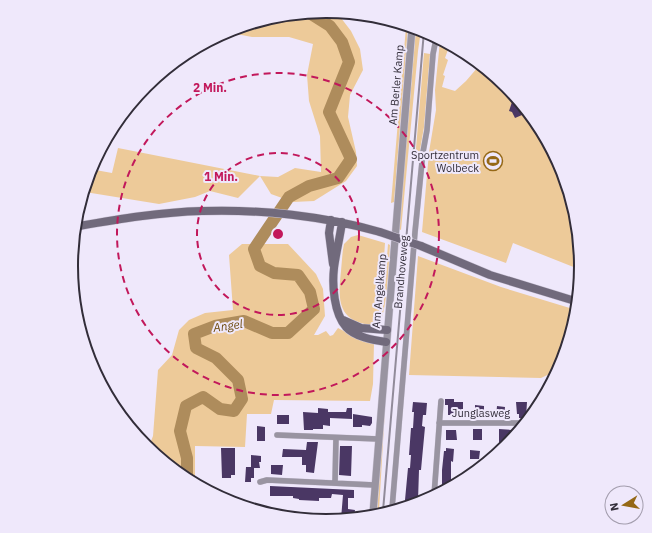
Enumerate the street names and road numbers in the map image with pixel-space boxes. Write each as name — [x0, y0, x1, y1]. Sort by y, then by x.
street label: Am Berler Kamp — [386, 44, 406, 126]
street label: Brandhoveweg — [391, 235, 411, 309]
street label: Am Angelkamp — [369, 253, 389, 329]
street label: Junglasweg — [452, 406, 510, 420]

